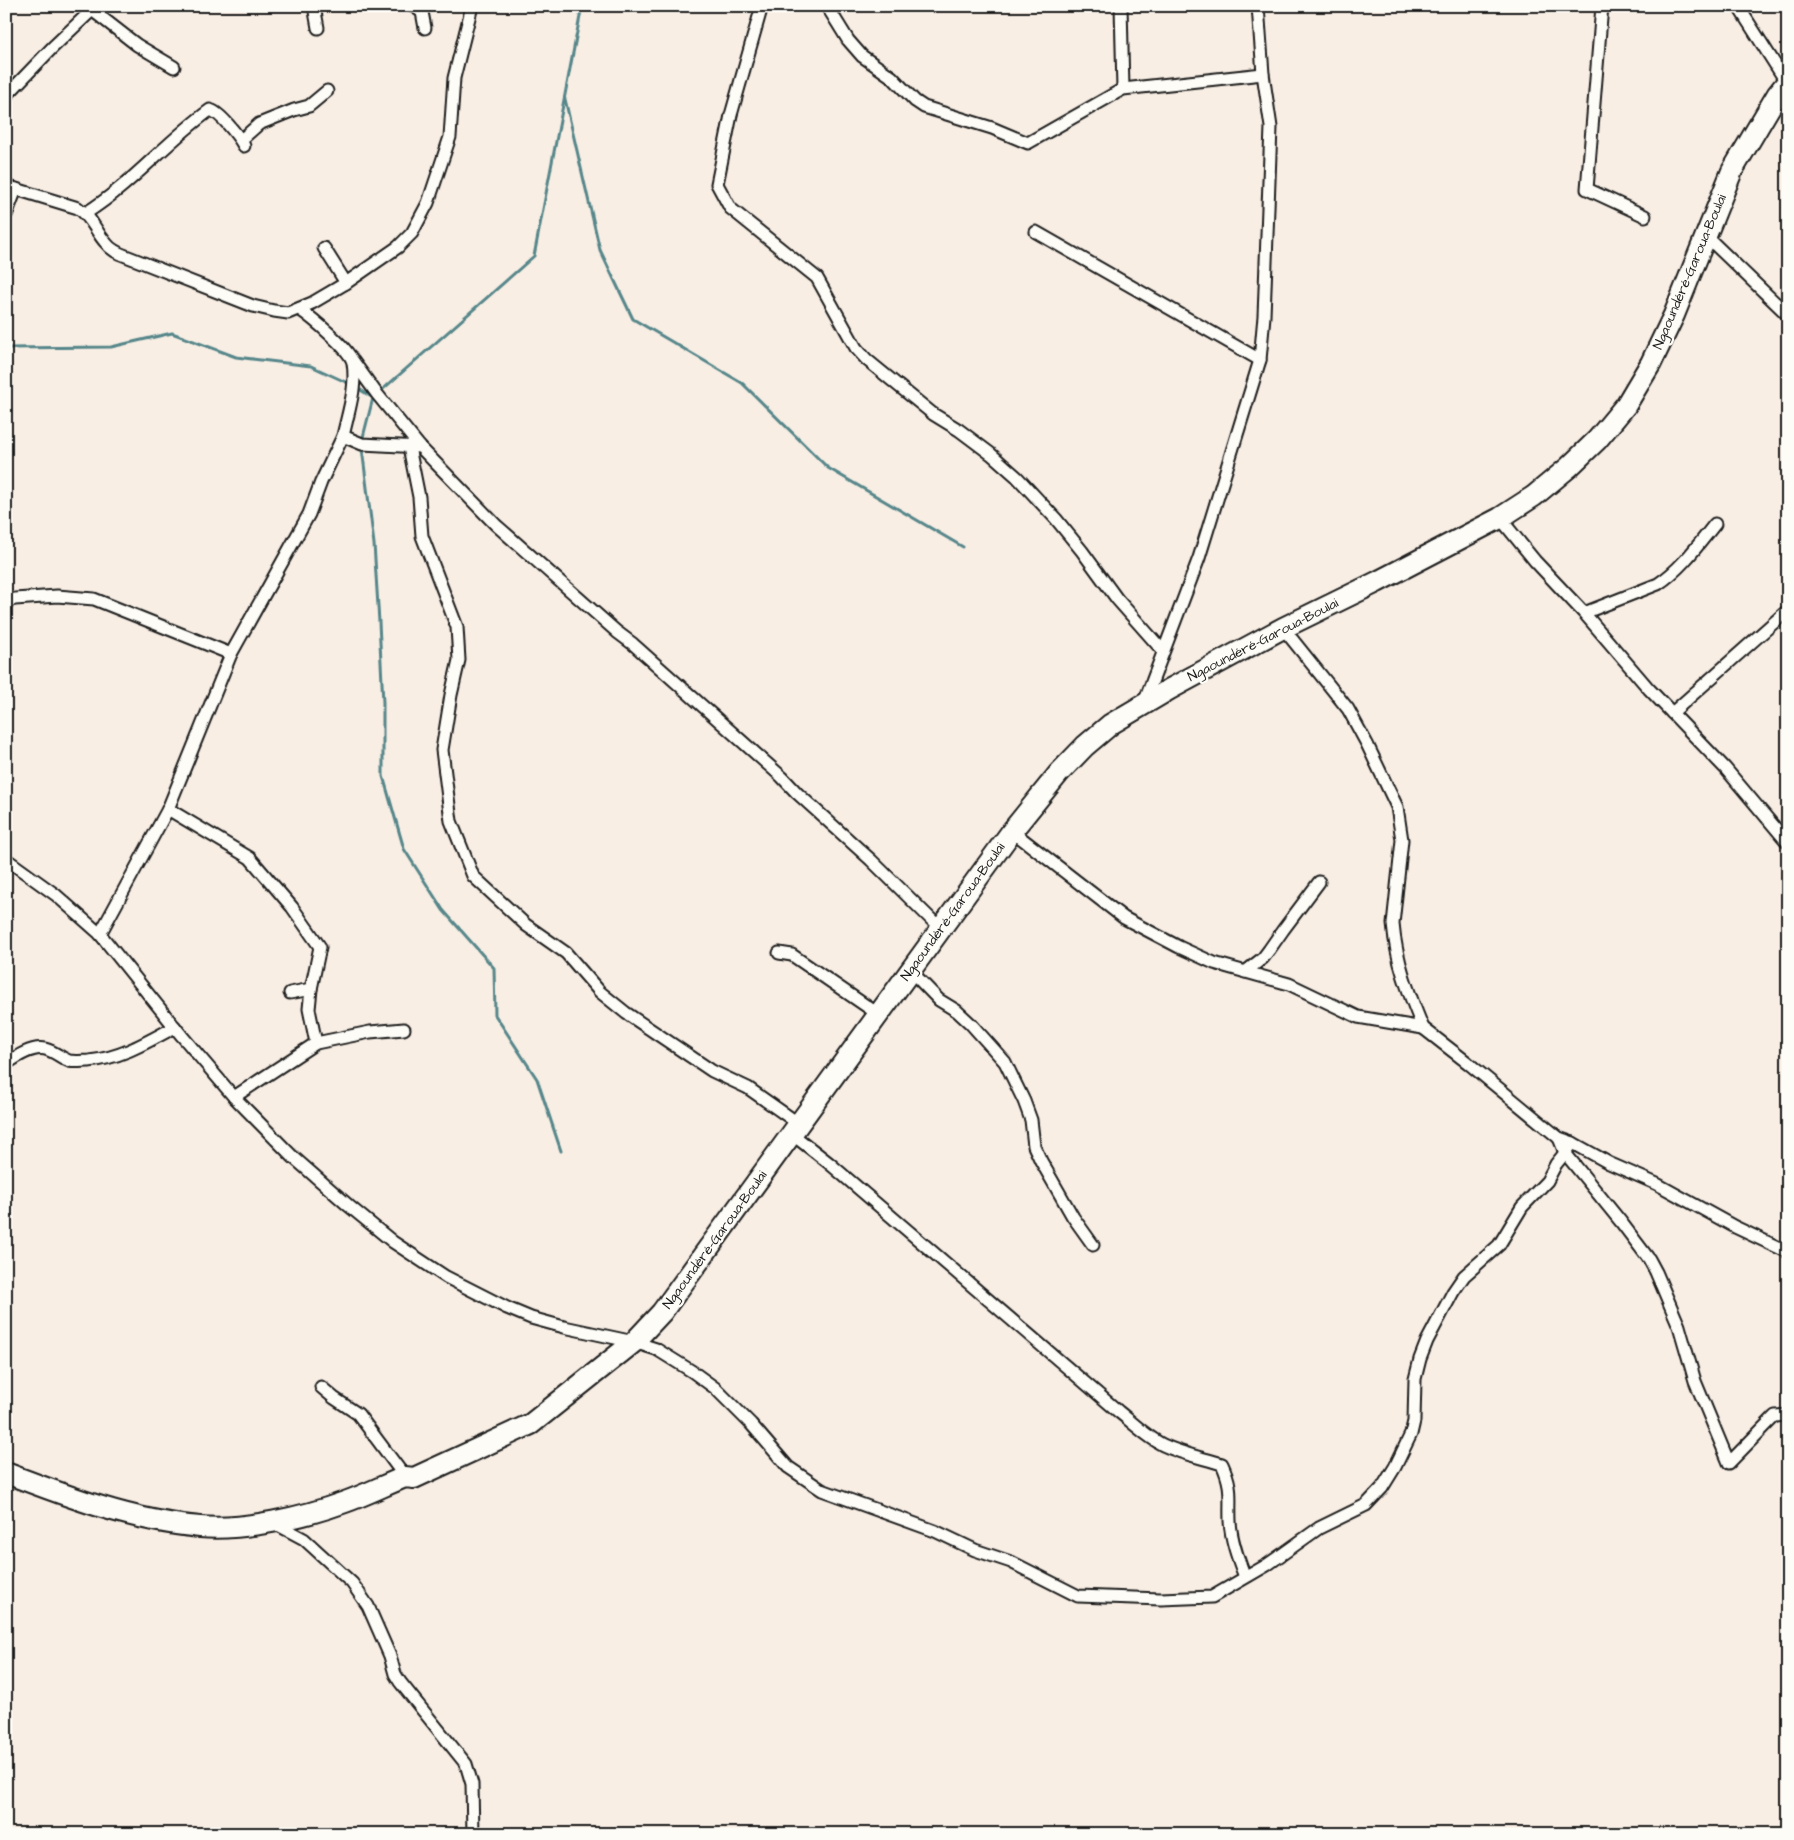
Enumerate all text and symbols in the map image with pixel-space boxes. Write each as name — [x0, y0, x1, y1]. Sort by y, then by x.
street label: Ngaoundéré-Garoua-Boulai — [1648, 191, 1732, 353]
street label: Ngaoundéré-Garoua-Boulai — [1184, 593, 1342, 687]
street label: Ngaoundéré-Garoua-Boulai — [896, 839, 1010, 985]
street label: Ngaoundéré-Garoua-Boulai — [658, 1167, 772, 1313]

